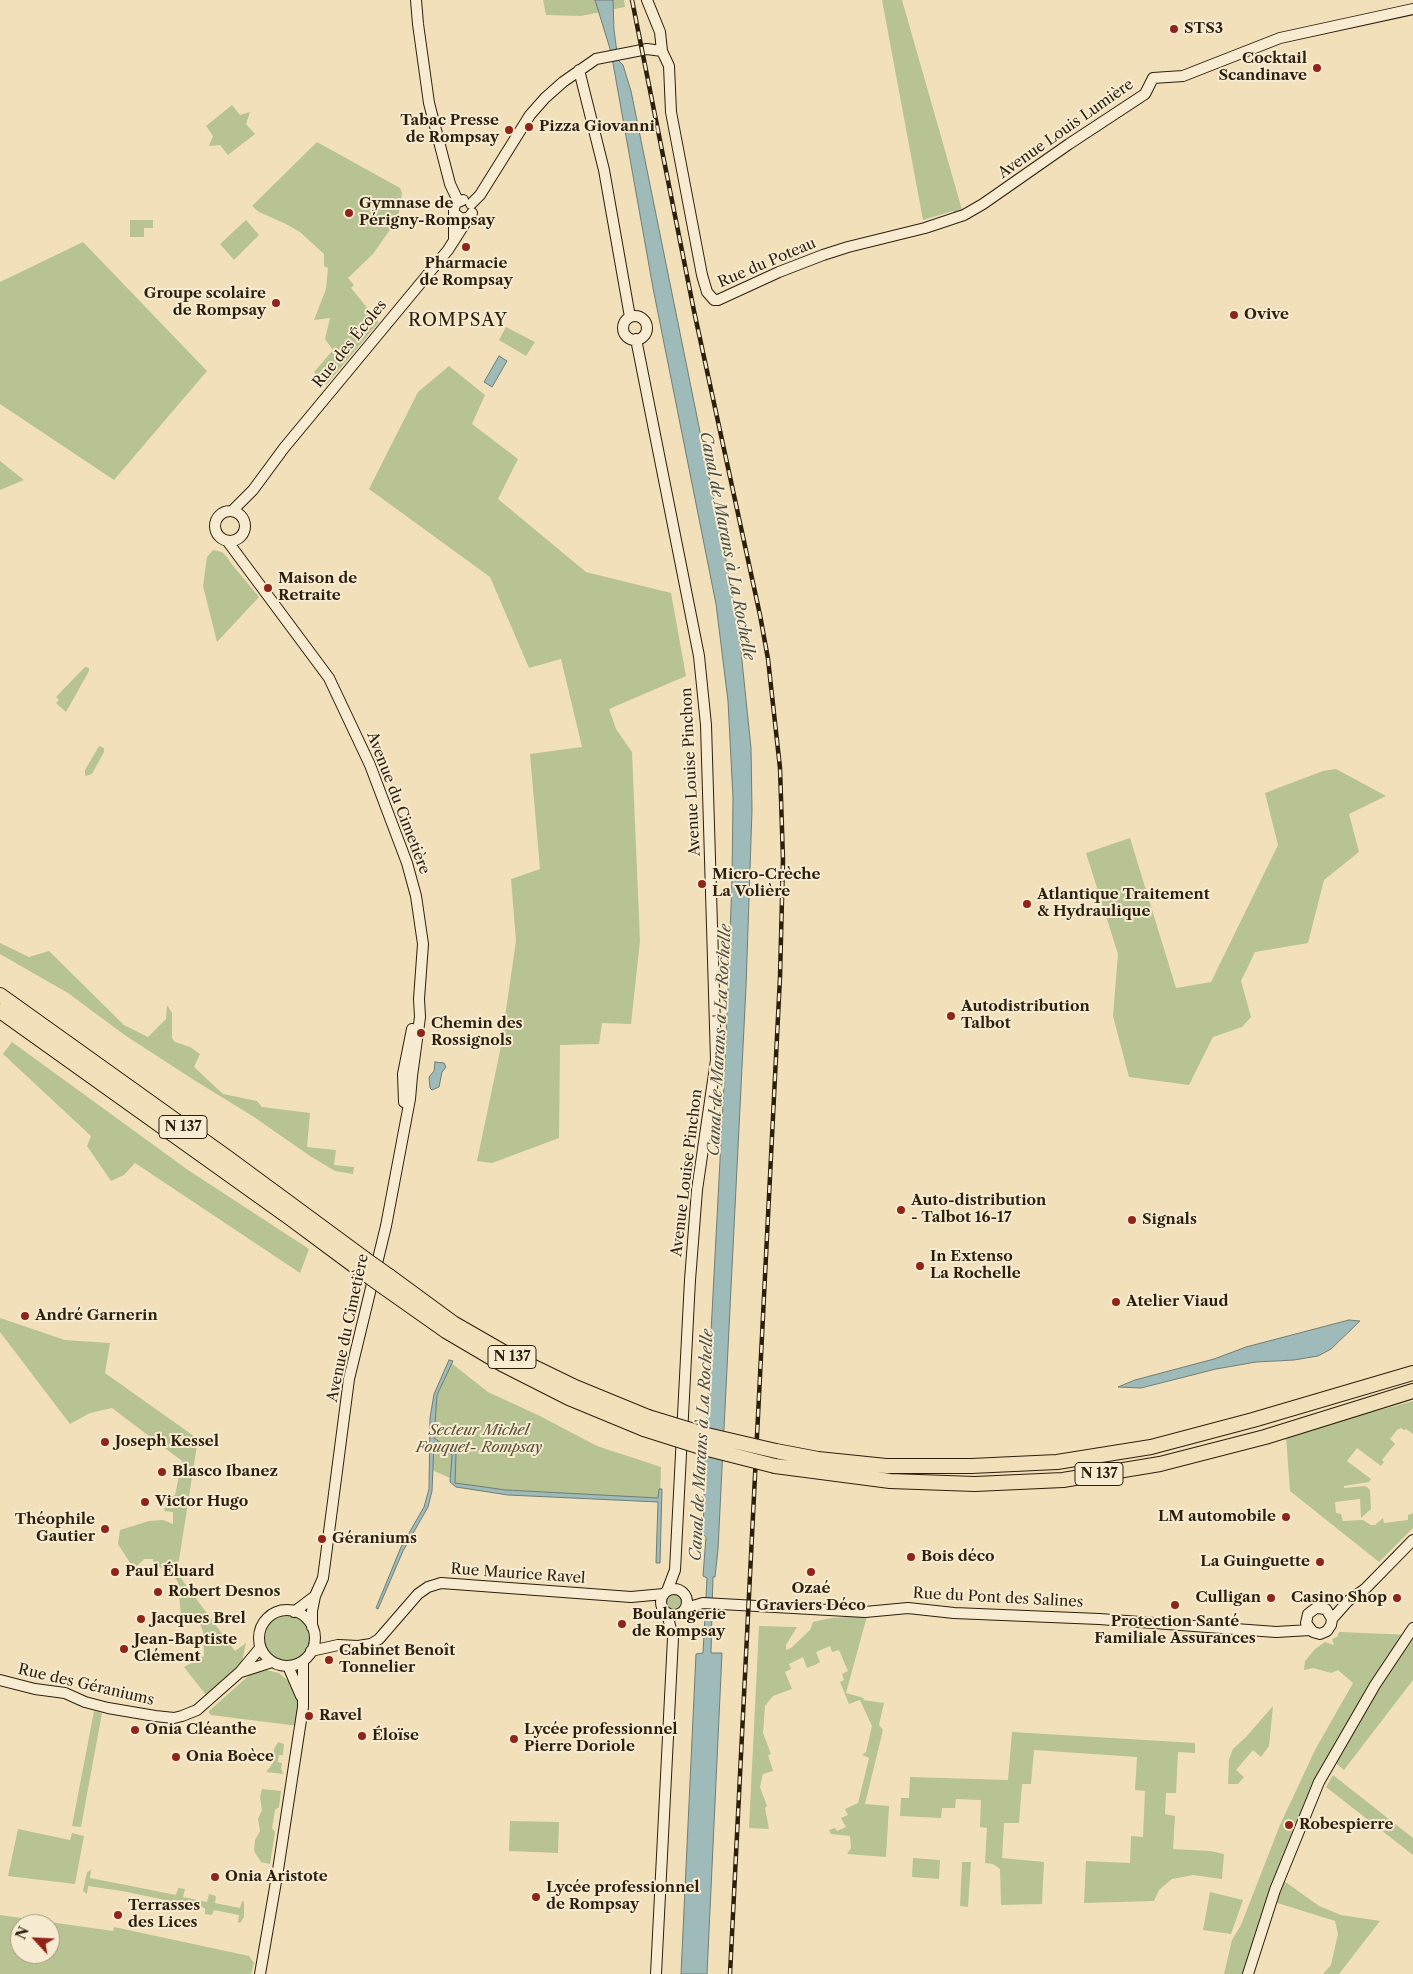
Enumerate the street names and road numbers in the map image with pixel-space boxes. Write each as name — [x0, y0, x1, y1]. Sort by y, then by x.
street label: Avenue Louis Lumière — [995, 75, 1137, 183]
street label: Rue du Poteau — [715, 234, 819, 292]
street label: Rue des Écoles — [309, 297, 391, 391]
street label: Avenue Louise Pinchon — [678, 687, 704, 857]
street label: Avenue du Cimetière — [363, 729, 433, 877]
street label: Avenue Louise Pinchon — [668, 1088, 706, 1258]
road number: N 137 — [159, 1116, 207, 1138]
street label: Avenue du Cimetière — [324, 1252, 372, 1404]
road number: N 137 — [488, 1345, 536, 1368]
road number: N 137 — [1075, 1462, 1123, 1486]
street label: Rue Maurice Ravel — [450, 1560, 586, 1588]
street label: Rue du Pont des Salines — [912, 1585, 1084, 1611]
street label: Rue des Géraniums — [16, 1661, 156, 1709]

